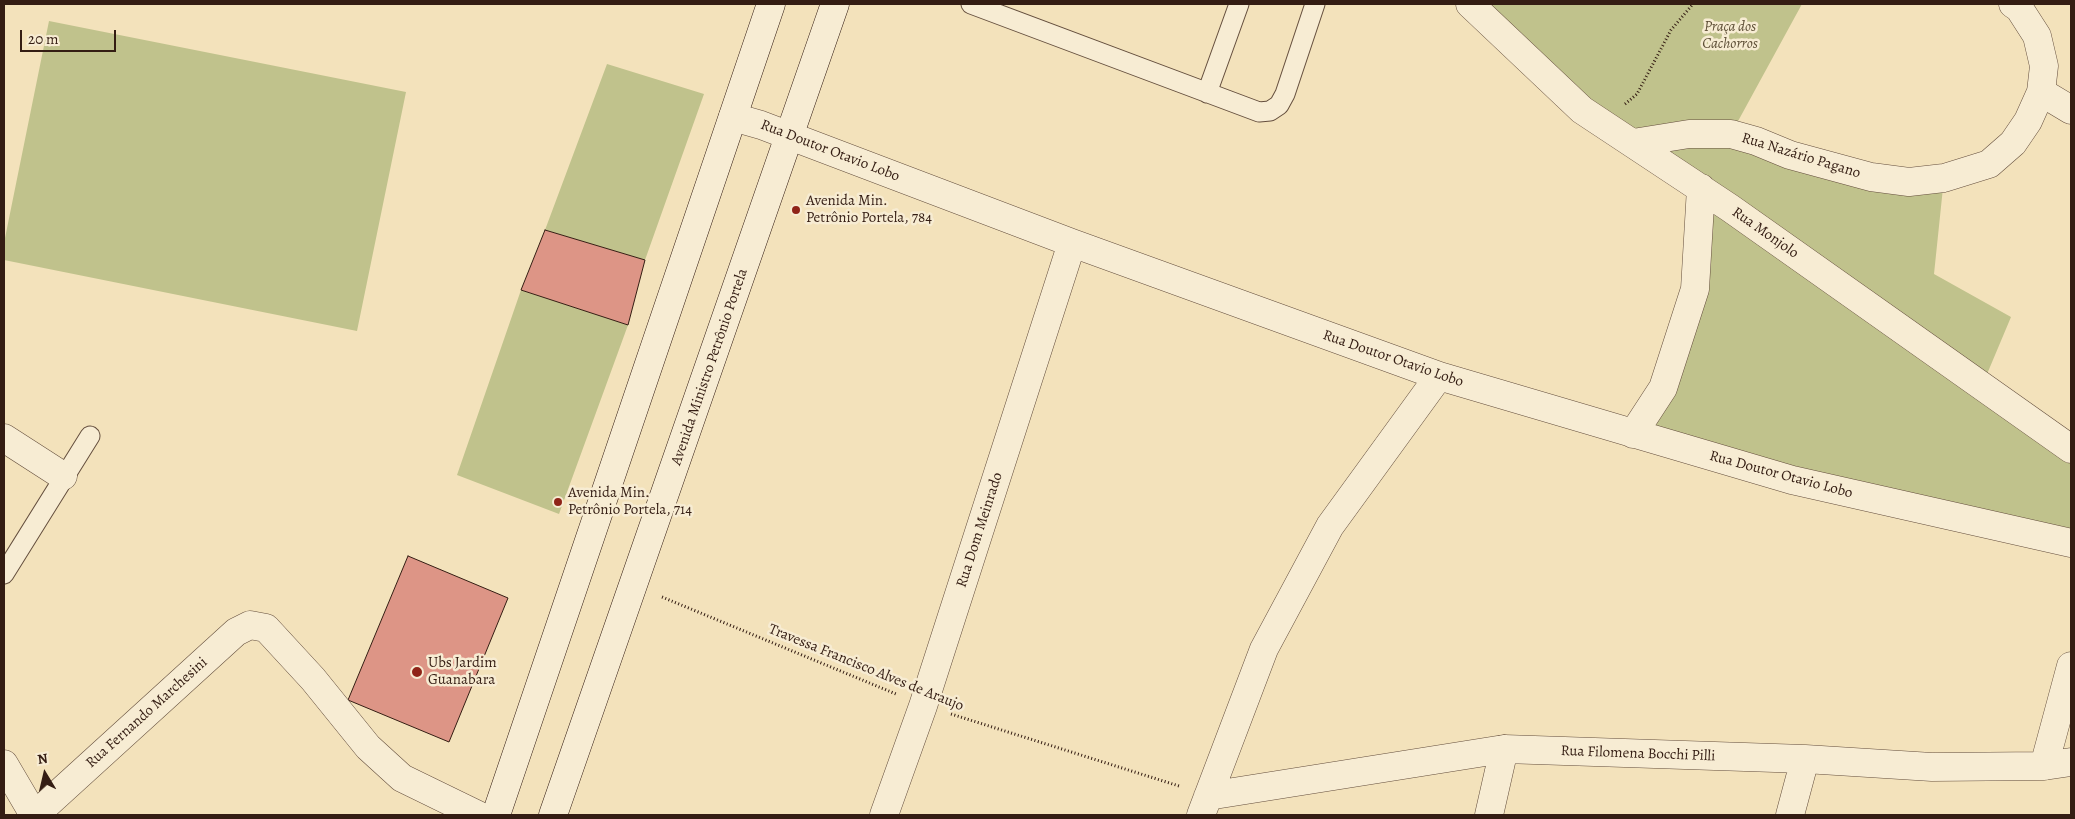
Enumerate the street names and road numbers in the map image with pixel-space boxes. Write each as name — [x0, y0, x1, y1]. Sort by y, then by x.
street label: Rua Doutor Otavio Lobo — [758, 116, 902, 186]
street label: Rua Nazário Pagano — [1739, 129, 1863, 183]
street label: Rua Monjolo — [1728, 203, 1802, 263]
street label: Avenida Ministro Petrônio Portela — [668, 266, 752, 468]
street label: Rua Doutor Otavio Lobo — [1320, 326, 1466, 392]
street label: Rua Doutor Otavio Lobo — [1707, 447, 1855, 503]
street label: Rua Dom Meinrado — [953, 470, 1007, 590]
street label: Travessa Francisco Alves de Araujo — [766, 621, 966, 715]
street label: Rua Fernando Marchesini — [83, 654, 211, 772]
street label: Rua Filomena Bocchi Pilli — [1560, 742, 1716, 766]

